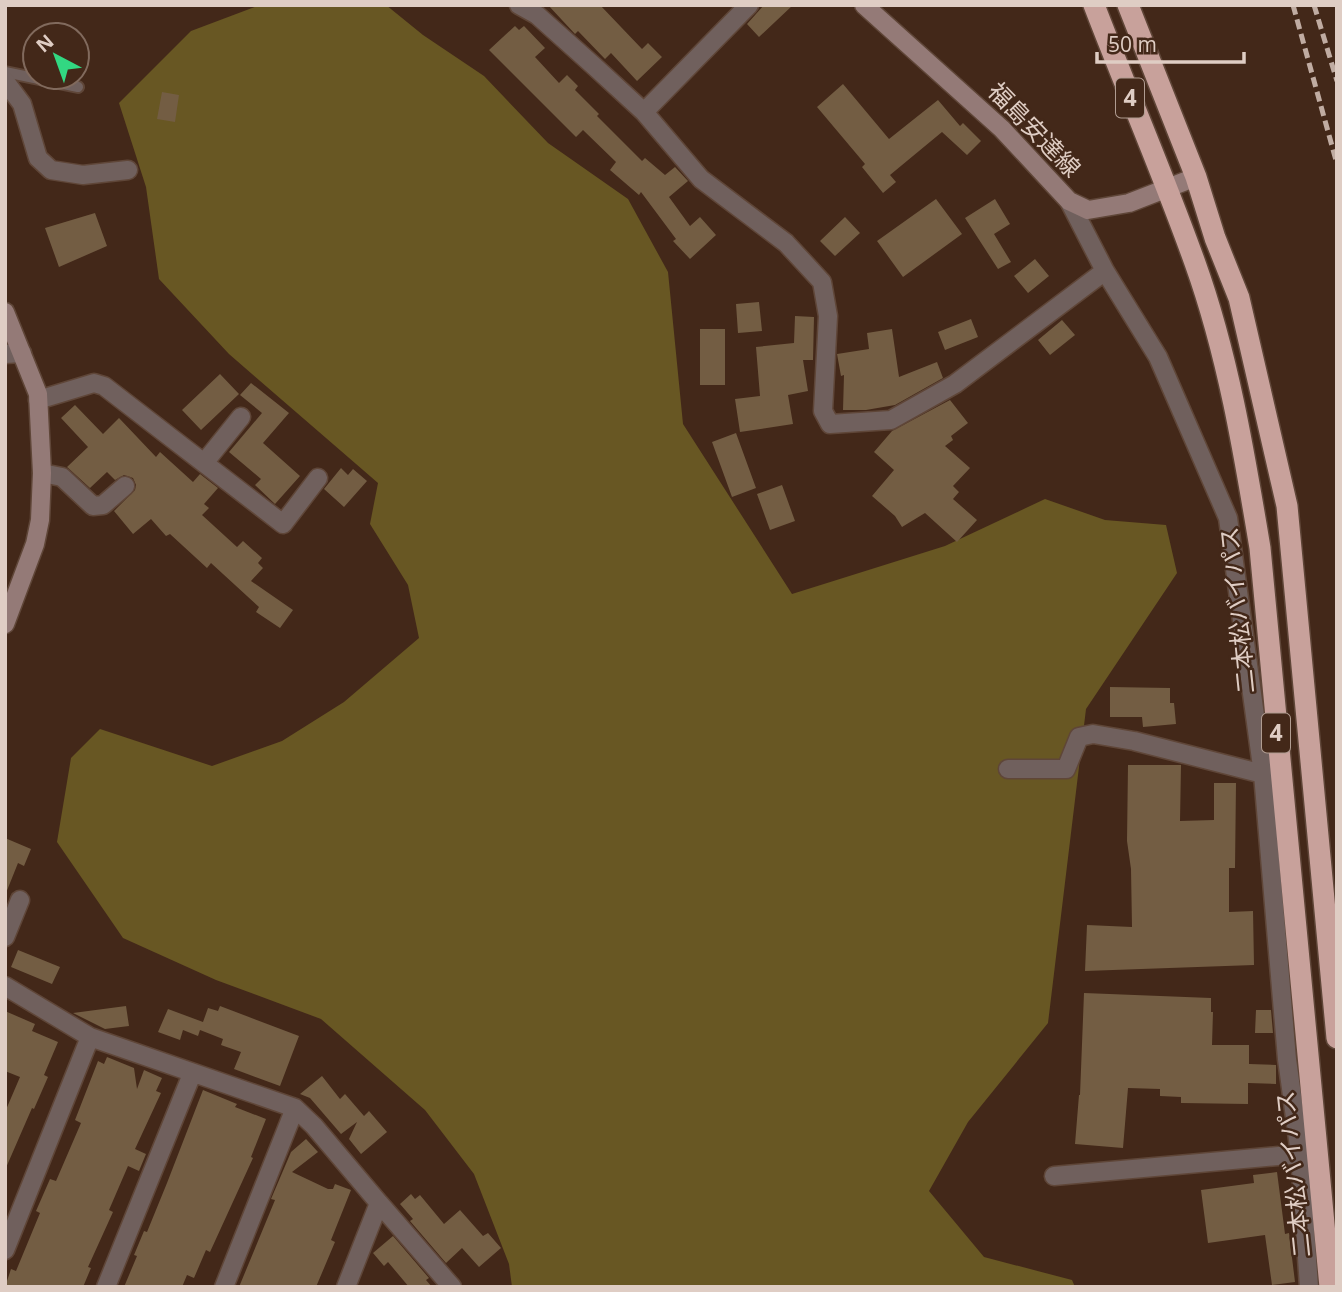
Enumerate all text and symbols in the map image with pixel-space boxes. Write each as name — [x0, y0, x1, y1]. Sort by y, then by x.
north arrow — [21, 21, 91, 91]
scale bar — [1097, 21, 1244, 65]
text: N — [30, 28, 59, 58]
text: 50 m — [1108, 30, 1157, 58]
street label: 福島安達線 — [982, 74, 1089, 184]
road number: 4 — [1116, 78, 1144, 118]
street label: 二本松バイパス — [1211, 525, 1262, 695]
road number: 4 — [1262, 713, 1290, 752]
street label: 二本松バイパス — [1267, 1089, 1318, 1259]

